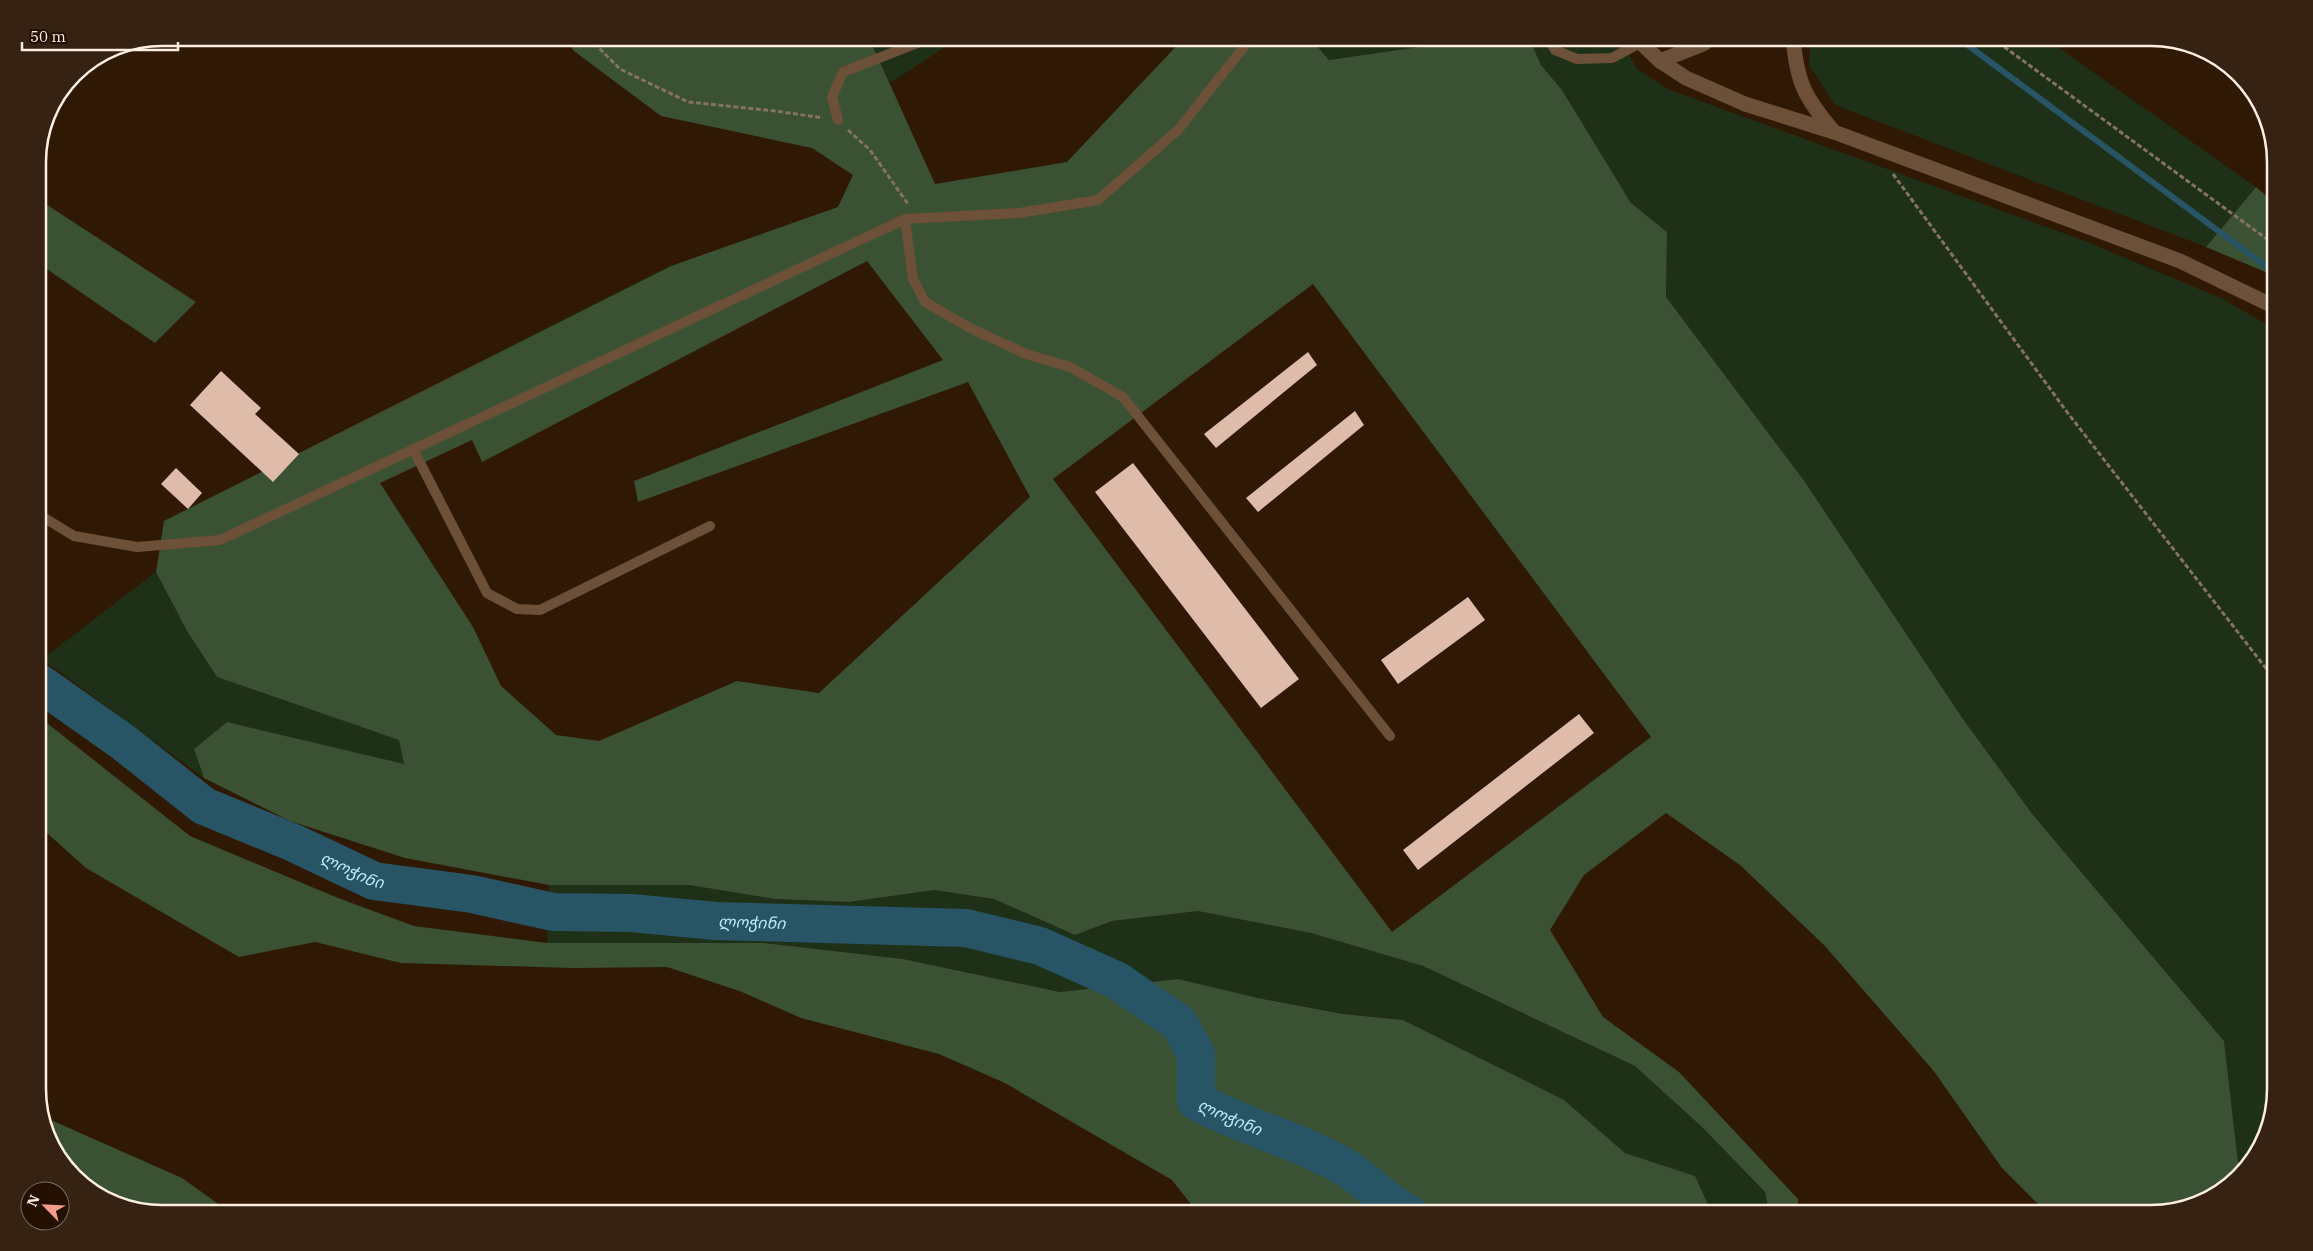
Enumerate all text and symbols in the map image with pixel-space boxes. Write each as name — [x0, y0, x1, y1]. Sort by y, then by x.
scale bar — [22, 20, 179, 52]
text: 50 m — [30, 27, 66, 46]
water label: ლოჭინი — [317, 847, 386, 892]
water label: ლოჭინი — [718, 911, 786, 933]
water label: ლოჭინი — [1195, 1094, 1265, 1139]
north arrow — [20, 1181, 70, 1231]
text: N — [23, 1192, 44, 1209]

